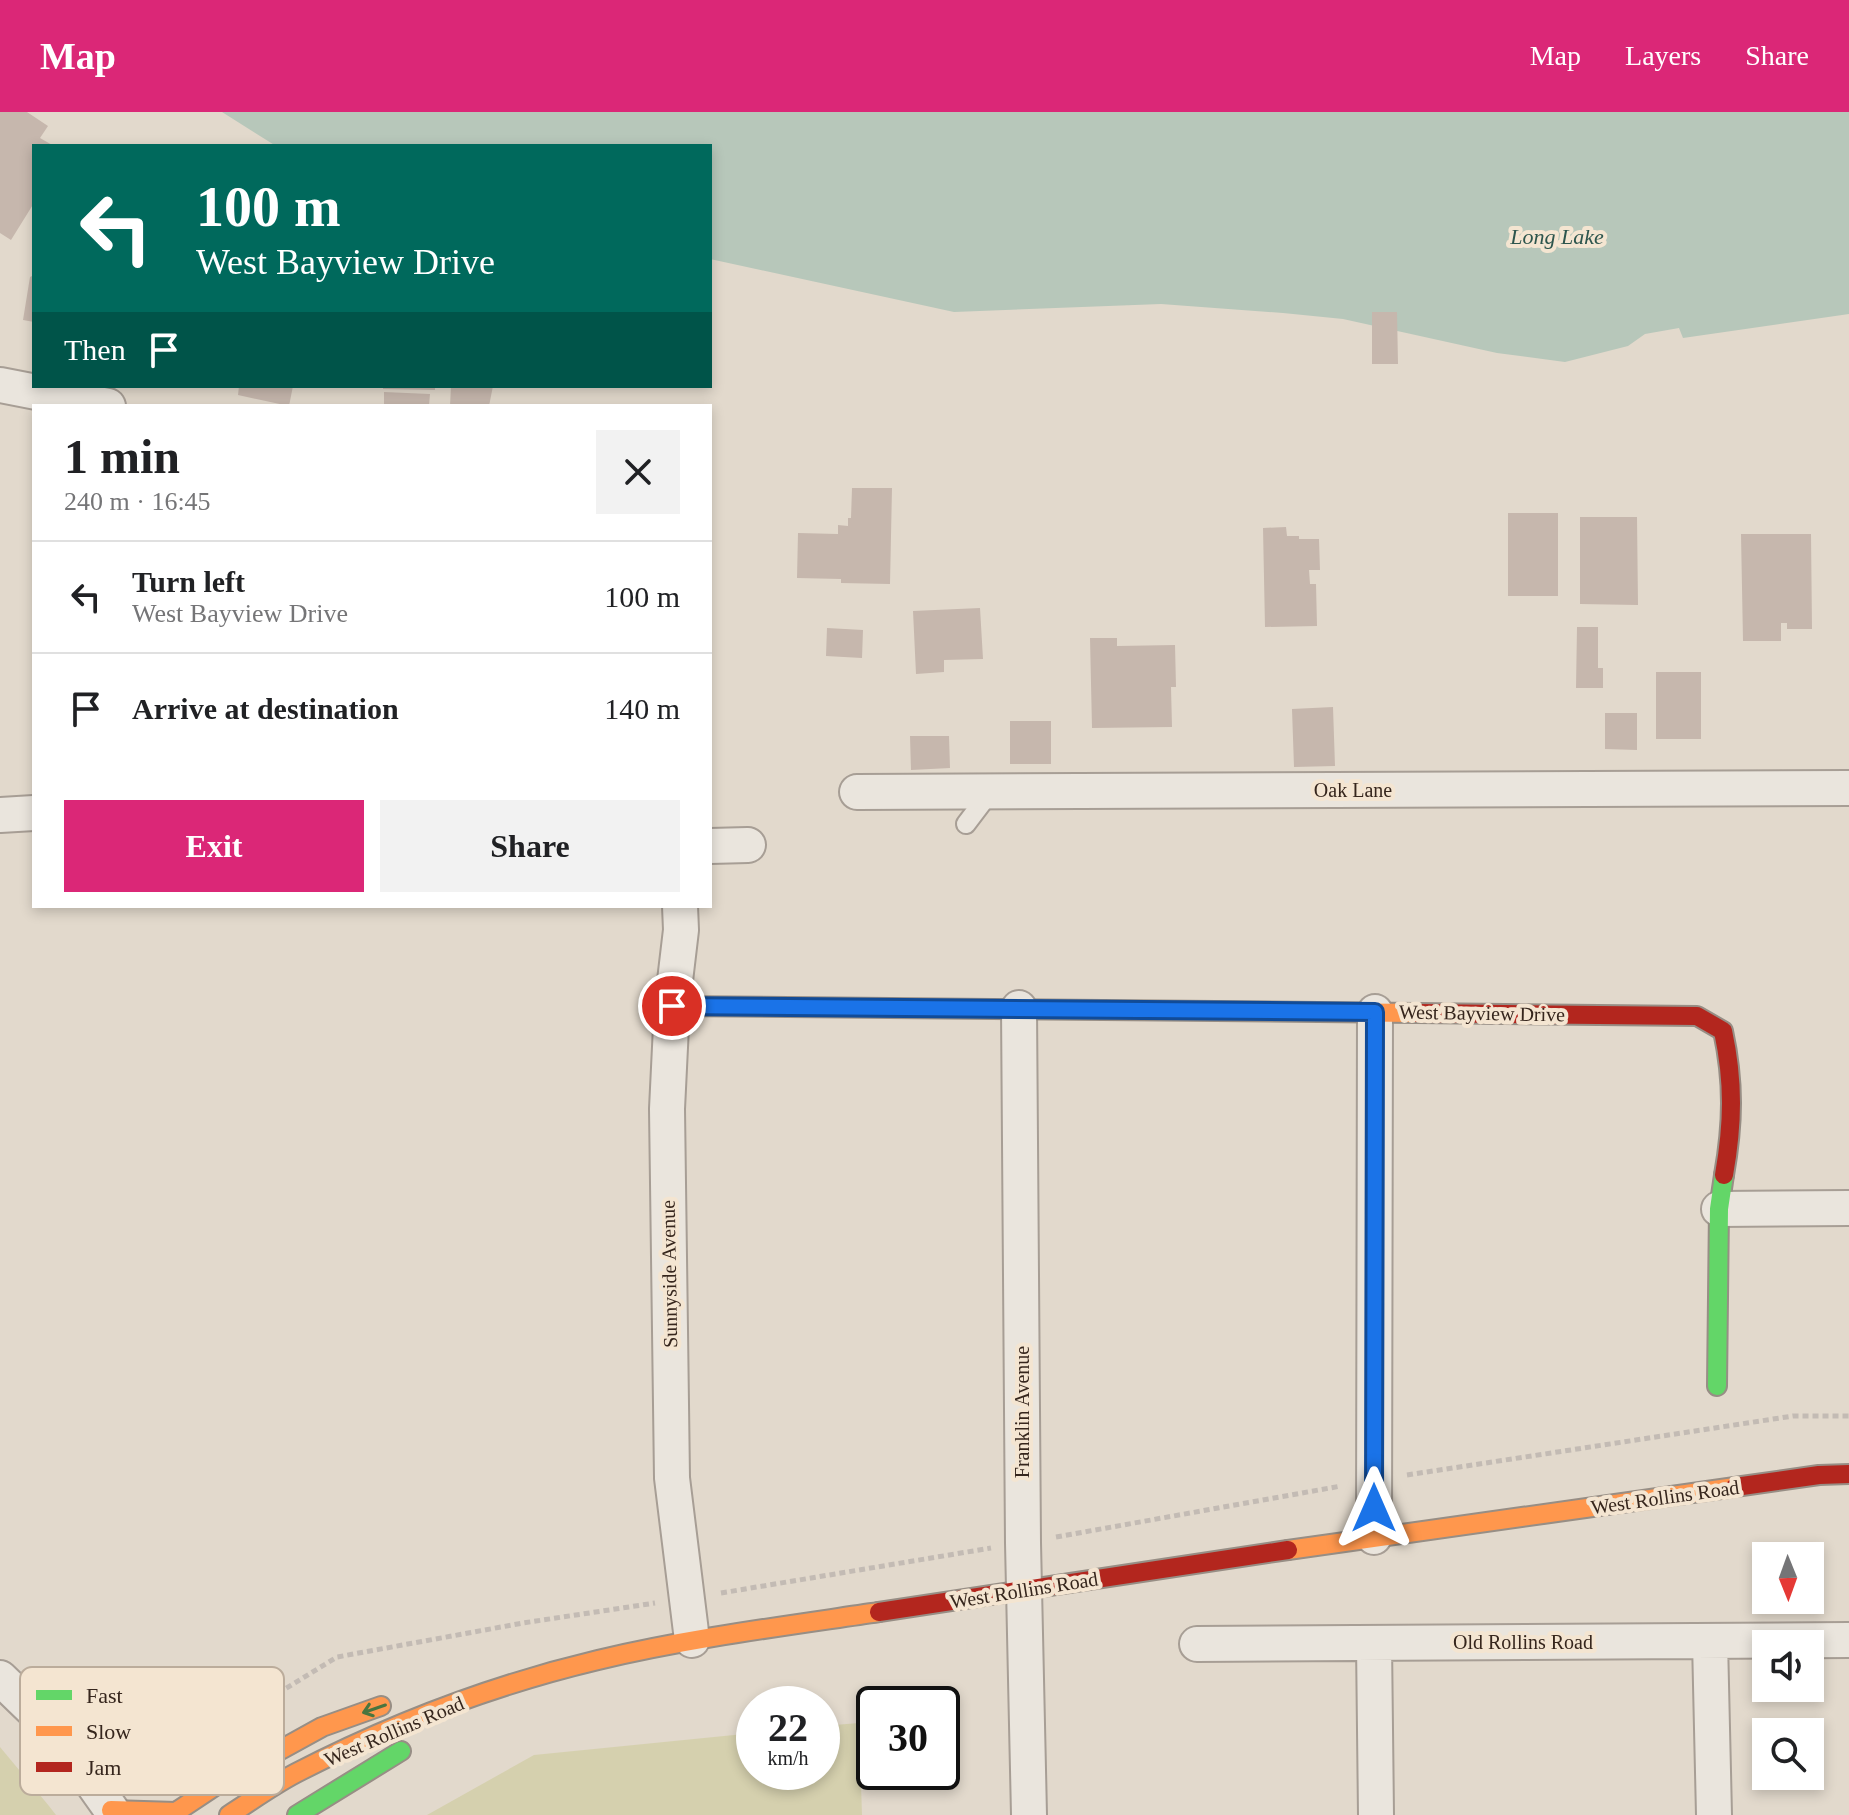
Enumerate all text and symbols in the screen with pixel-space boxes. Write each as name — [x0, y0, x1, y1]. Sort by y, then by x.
text: Map — [40, 35, 116, 77]
text: Map — [1530, 40, 1581, 71]
text: Layers — [1625, 40, 1701, 71]
text: Share — [1745, 40, 1809, 71]
icon: left — [64, 176, 168, 280]
text: 100 m — [196, 176, 341, 238]
water label: Long Lake — [1509, 224, 1604, 249]
text: West Bayview Drive — [196, 242, 495, 282]
icon: arrive — [142, 328, 186, 372]
text: Then — [64, 333, 126, 366]
text: 1 min — [64, 430, 180, 483]
button: close — [596, 430, 680, 514]
text: 240 m · 16:45 — [64, 487, 211, 516]
text: Turn left — [132, 565, 245, 598]
icon: left — [64, 575, 108, 619]
text: 100 m — [604, 580, 680, 613]
text: West Bayview Drive — [132, 599, 348, 628]
icon: arrive — [64, 687, 108, 731]
text: Arrive at destination — [132, 692, 399, 725]
text: 140 m — [604, 692, 680, 725]
street label: Oak Lane — [1314, 779, 1392, 801]
button: Exit — [64, 800, 364, 892]
button: Share — [380, 800, 680, 892]
pin — [638, 972, 706, 1040]
icon: arrive — [650, 984, 694, 1028]
street label: West Bayview Drive — [1399, 1001, 1565, 1026]
street label: Sunnyside Avenue — [657, 1200, 682, 1348]
street label: Franklin Avenue — [1011, 1346, 1033, 1478]
position arrow — [1332, 1466, 1416, 1550]
street label: West Rollins Road — [1589, 1476, 1741, 1518]
north arrow — [1752, 1542, 1824, 1614]
map controls — [1752, 1542, 1824, 1790]
street label: West Rollins Road — [948, 1567, 1100, 1613]
button: sound — [1752, 1630, 1824, 1702]
street label: Old Rollins Road — [1453, 1631, 1593, 1653]
legend — [20, 1667, 284, 1795]
text: Fast — [86, 1683, 123, 1708]
speed limit sign: 30 — [856, 1686, 960, 1790]
street label: West Rollins Road — [321, 1692, 467, 1770]
one-way arrow — [362, 1702, 387, 1717]
text: 22 — [768, 1705, 808, 1750]
button: search — [1752, 1718, 1824, 1790]
text: Slow — [86, 1719, 131, 1744]
text: km/h — [767, 1747, 809, 1769]
text: Jam — [86, 1755, 121, 1780]

